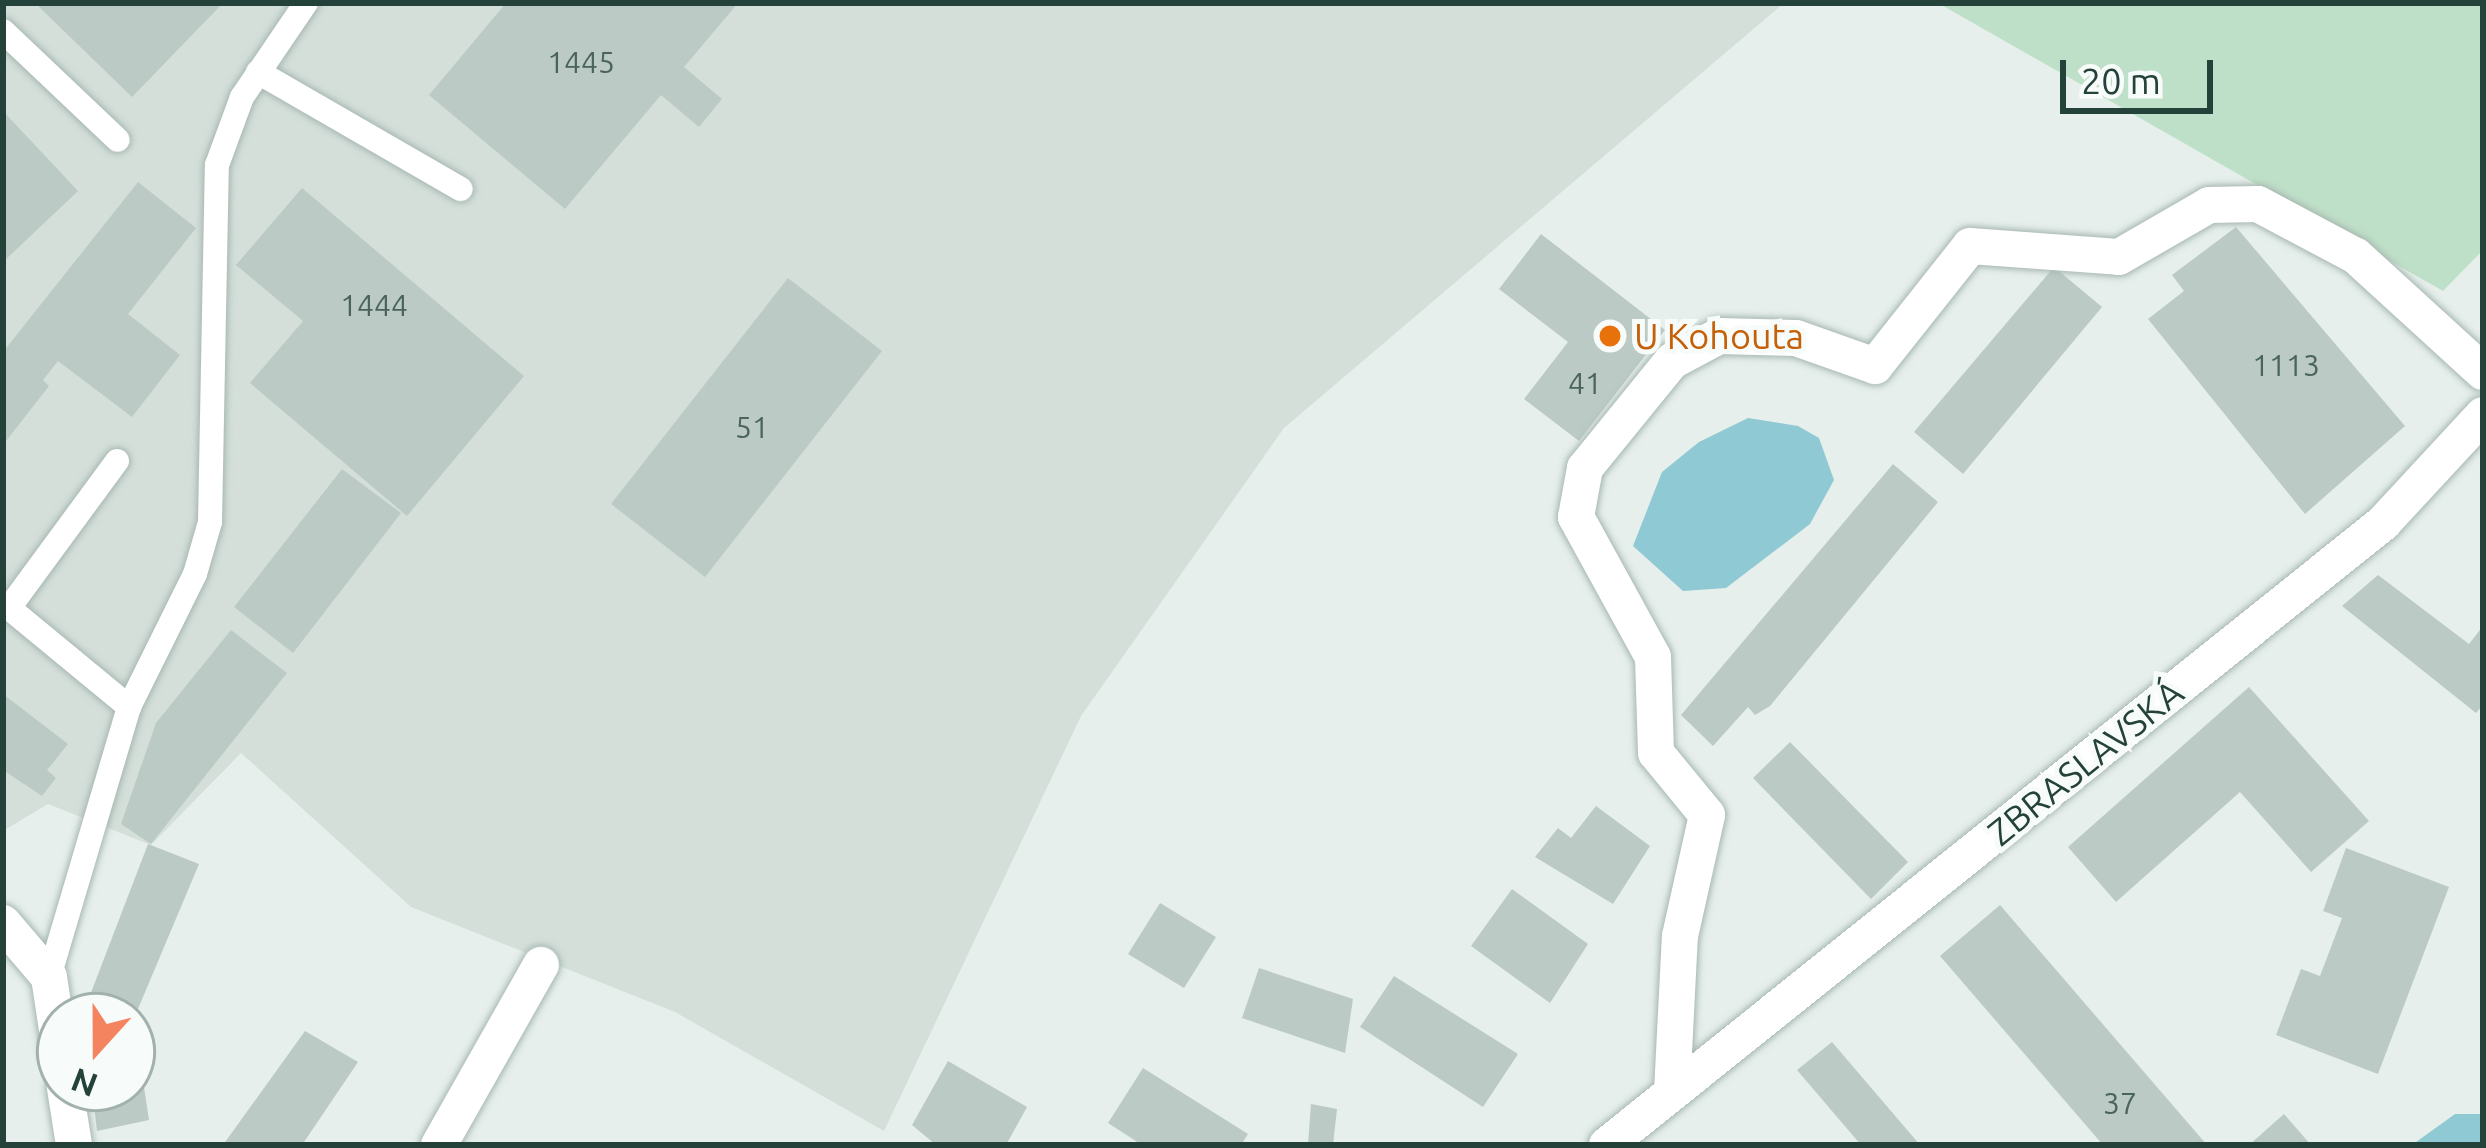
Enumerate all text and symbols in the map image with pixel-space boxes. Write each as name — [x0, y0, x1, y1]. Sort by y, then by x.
scale bar — [2066, 36, 2219, 110]
house number: 1445 — [547, 44, 615, 80]
text: 20 m — [2081, 60, 2161, 101]
house number: 1444 — [340, 287, 408, 323]
place label: U Kohouta — [1634, 314, 1804, 358]
marker: U Kohouta — [1597, 323, 1623, 349]
house number: 1113 — [2252, 347, 2320, 383]
house number: 41 — [1568, 365, 1602, 401]
house number: 51 — [735, 409, 769, 445]
street label: ZBRASLAVSKÁ — [1979, 670, 2191, 854]
north arrow — [36, 992, 156, 1112]
text: N — [66, 1062, 102, 1105]
house number: 37 — [2103, 1085, 2137, 1121]

